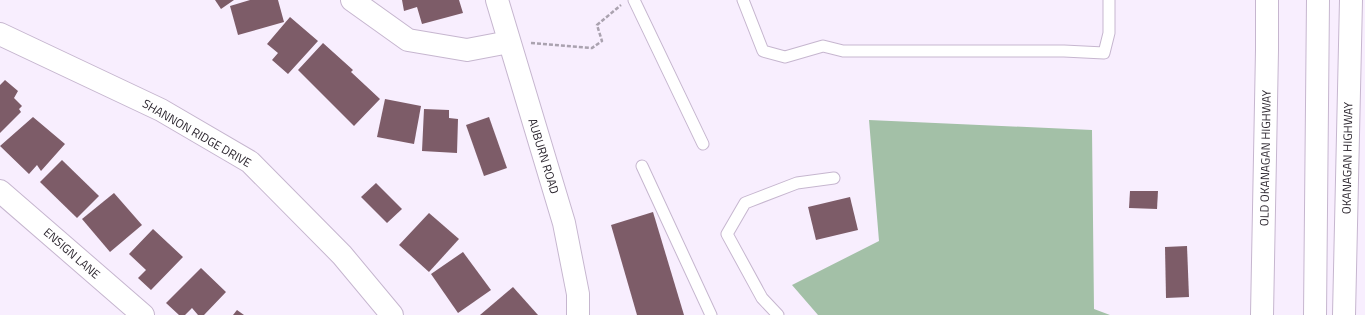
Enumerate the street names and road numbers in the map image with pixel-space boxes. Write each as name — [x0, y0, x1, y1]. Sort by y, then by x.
street label: OLD OKANAGAN HIGHWAY — [1254, 89, 1276, 226]
street label: SHANNON RIDGE DRIVE — [139, 94, 255, 172]
street label: OKANAGAN HIGHWAY — [1337, 101, 1357, 214]
street label: AUBURN ROAD — [523, 116, 565, 196]
street label: ENSIGN LANE — [39, 223, 105, 283]

